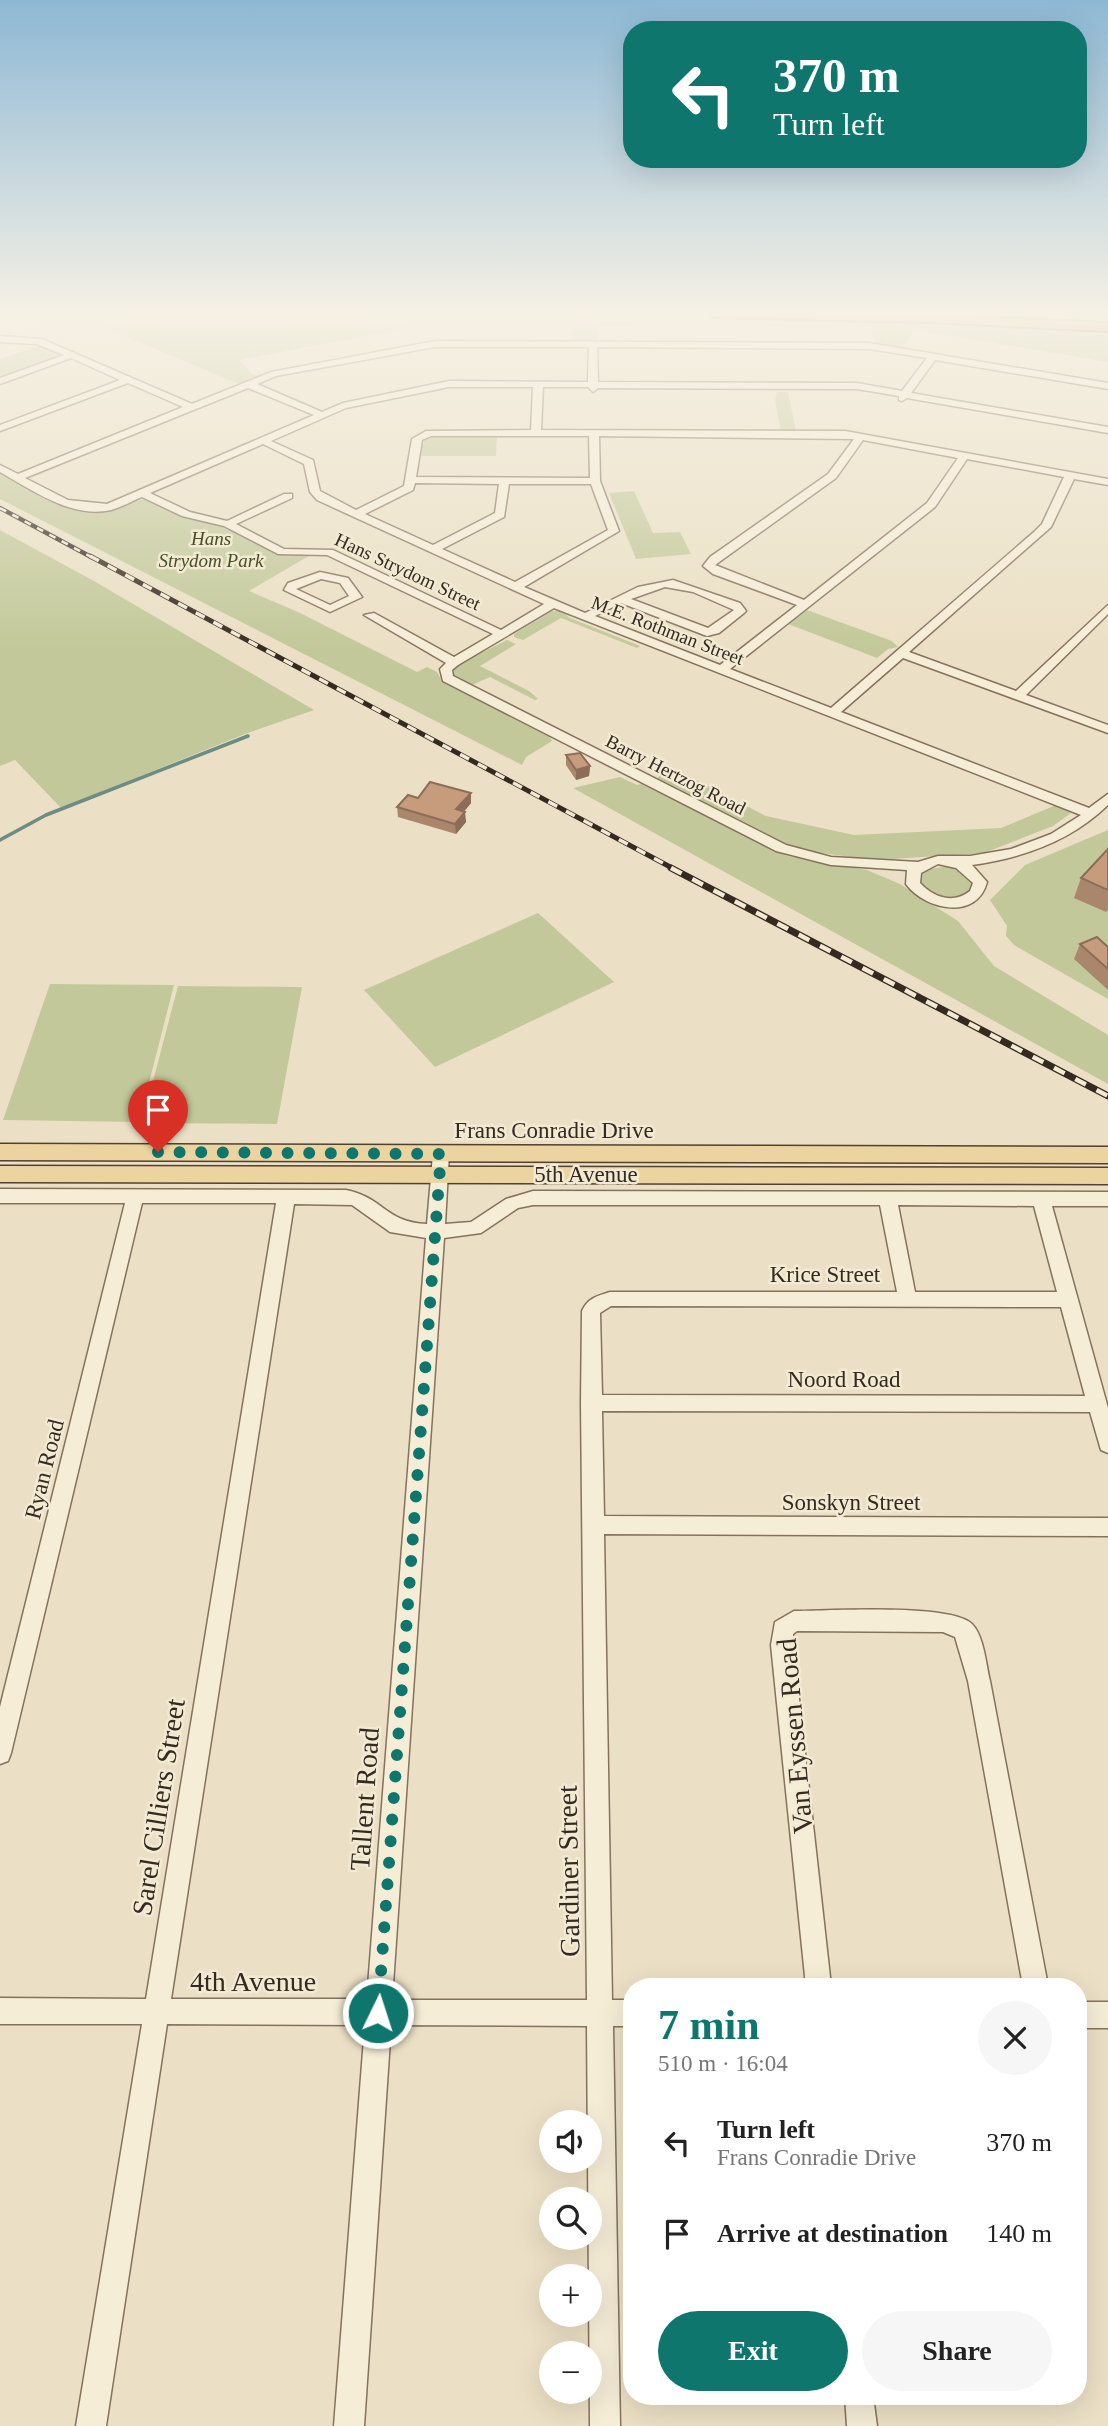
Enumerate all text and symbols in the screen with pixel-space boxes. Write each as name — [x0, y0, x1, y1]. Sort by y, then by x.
text: 370 m — [773, 48, 900, 103]
icon: left — [658, 49, 749, 140]
text: Turn left — [773, 106, 885, 142]
park label: Hans Strydom Park — [158, 528, 264, 571]
street label: Hans Strydom Street — [332, 528, 485, 615]
street label: M.E. Rothman Street — [589, 592, 748, 669]
street label: Barry Hertzog Road — [602, 730, 750, 819]
pin — [128, 1080, 188, 1152]
icon: arrive — [139, 1091, 177, 1129]
street label: Frans Conradie Drive — [454, 1118, 654, 1143]
street label: 5th Avenue — [534, 1162, 638, 1187]
street label: Krice Street — [770, 1262, 881, 1287]
street label: Noord Road — [787, 1367, 901, 1392]
street label: Ryan Road — [20, 1416, 69, 1522]
street label: Sonskyn Street — [782, 1490, 921, 1515]
street label: Van Eyssen Road — [771, 1637, 818, 1835]
street label: Sarel Cilliers Street — [126, 1696, 191, 1918]
street label: Tallent Road — [344, 1726, 385, 1872]
street label: Gardiner Street — [551, 1785, 585, 1957]
street label: 4th Avenue — [190, 1966, 316, 1997]
position arrow — [341, 1976, 415, 2050]
button: close — [978, 2001, 1052, 2075]
text: 7 min — [658, 2002, 760, 2048]
text: 510 m · 16:04 — [658, 2051, 788, 2076]
map controls — [539, 2110, 602, 2404]
button: sound — [539, 2110, 602, 2173]
text: Turn left — [717, 2115, 815, 2144]
icon: left — [658, 2124, 696, 2162]
text: 370 m — [986, 2128, 1052, 2157]
text: Frans Conradie Drive — [717, 2145, 916, 2170]
button: search — [539, 2187, 602, 2250]
icon: arrive — [658, 2215, 696, 2253]
text: Arrive at destination — [717, 2219, 948, 2248]
text: 140 m — [986, 2219, 1052, 2248]
button: + — [539, 2264, 602, 2327]
button: Exit — [658, 2311, 848, 2391]
button: Share — [862, 2311, 1052, 2391]
button: − — [539, 2341, 602, 2404]

